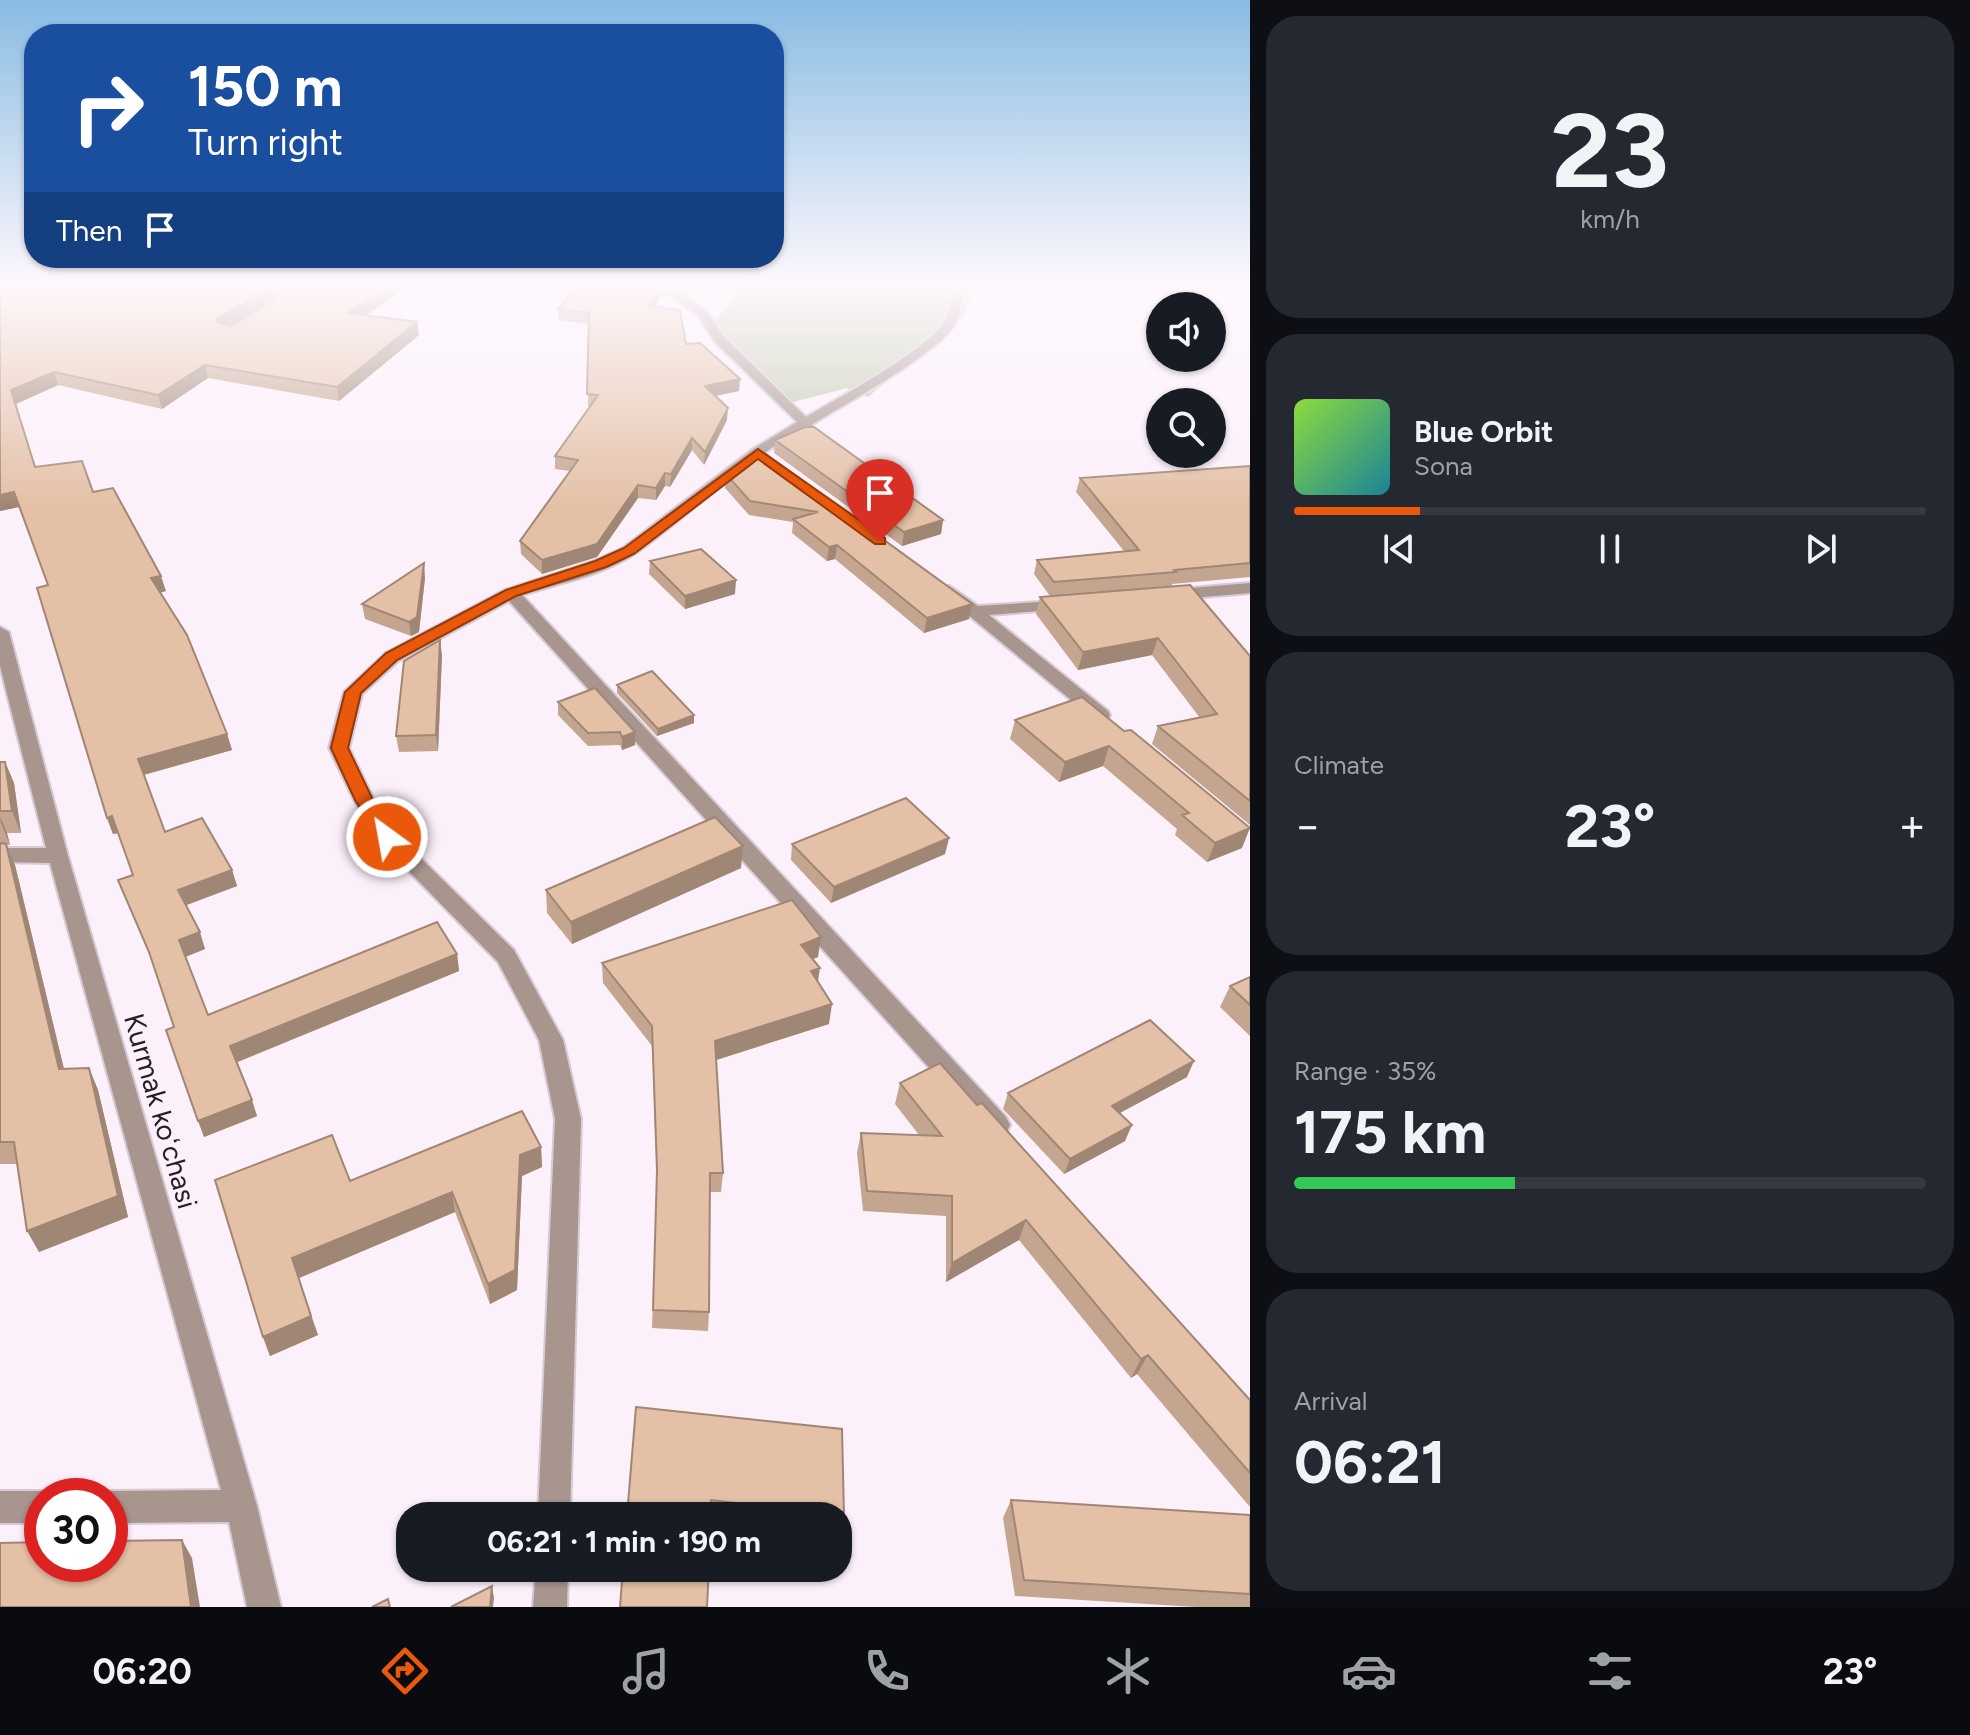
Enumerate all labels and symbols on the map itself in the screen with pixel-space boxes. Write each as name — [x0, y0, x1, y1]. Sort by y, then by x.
pin — [846, 459, 914, 541]
position arrow — [345, 795, 429, 879]
street label: Kurmak koʻchasi — [117, 1010, 205, 1212]
speed limit sign: 30 — [24, 1478, 128, 1582]

